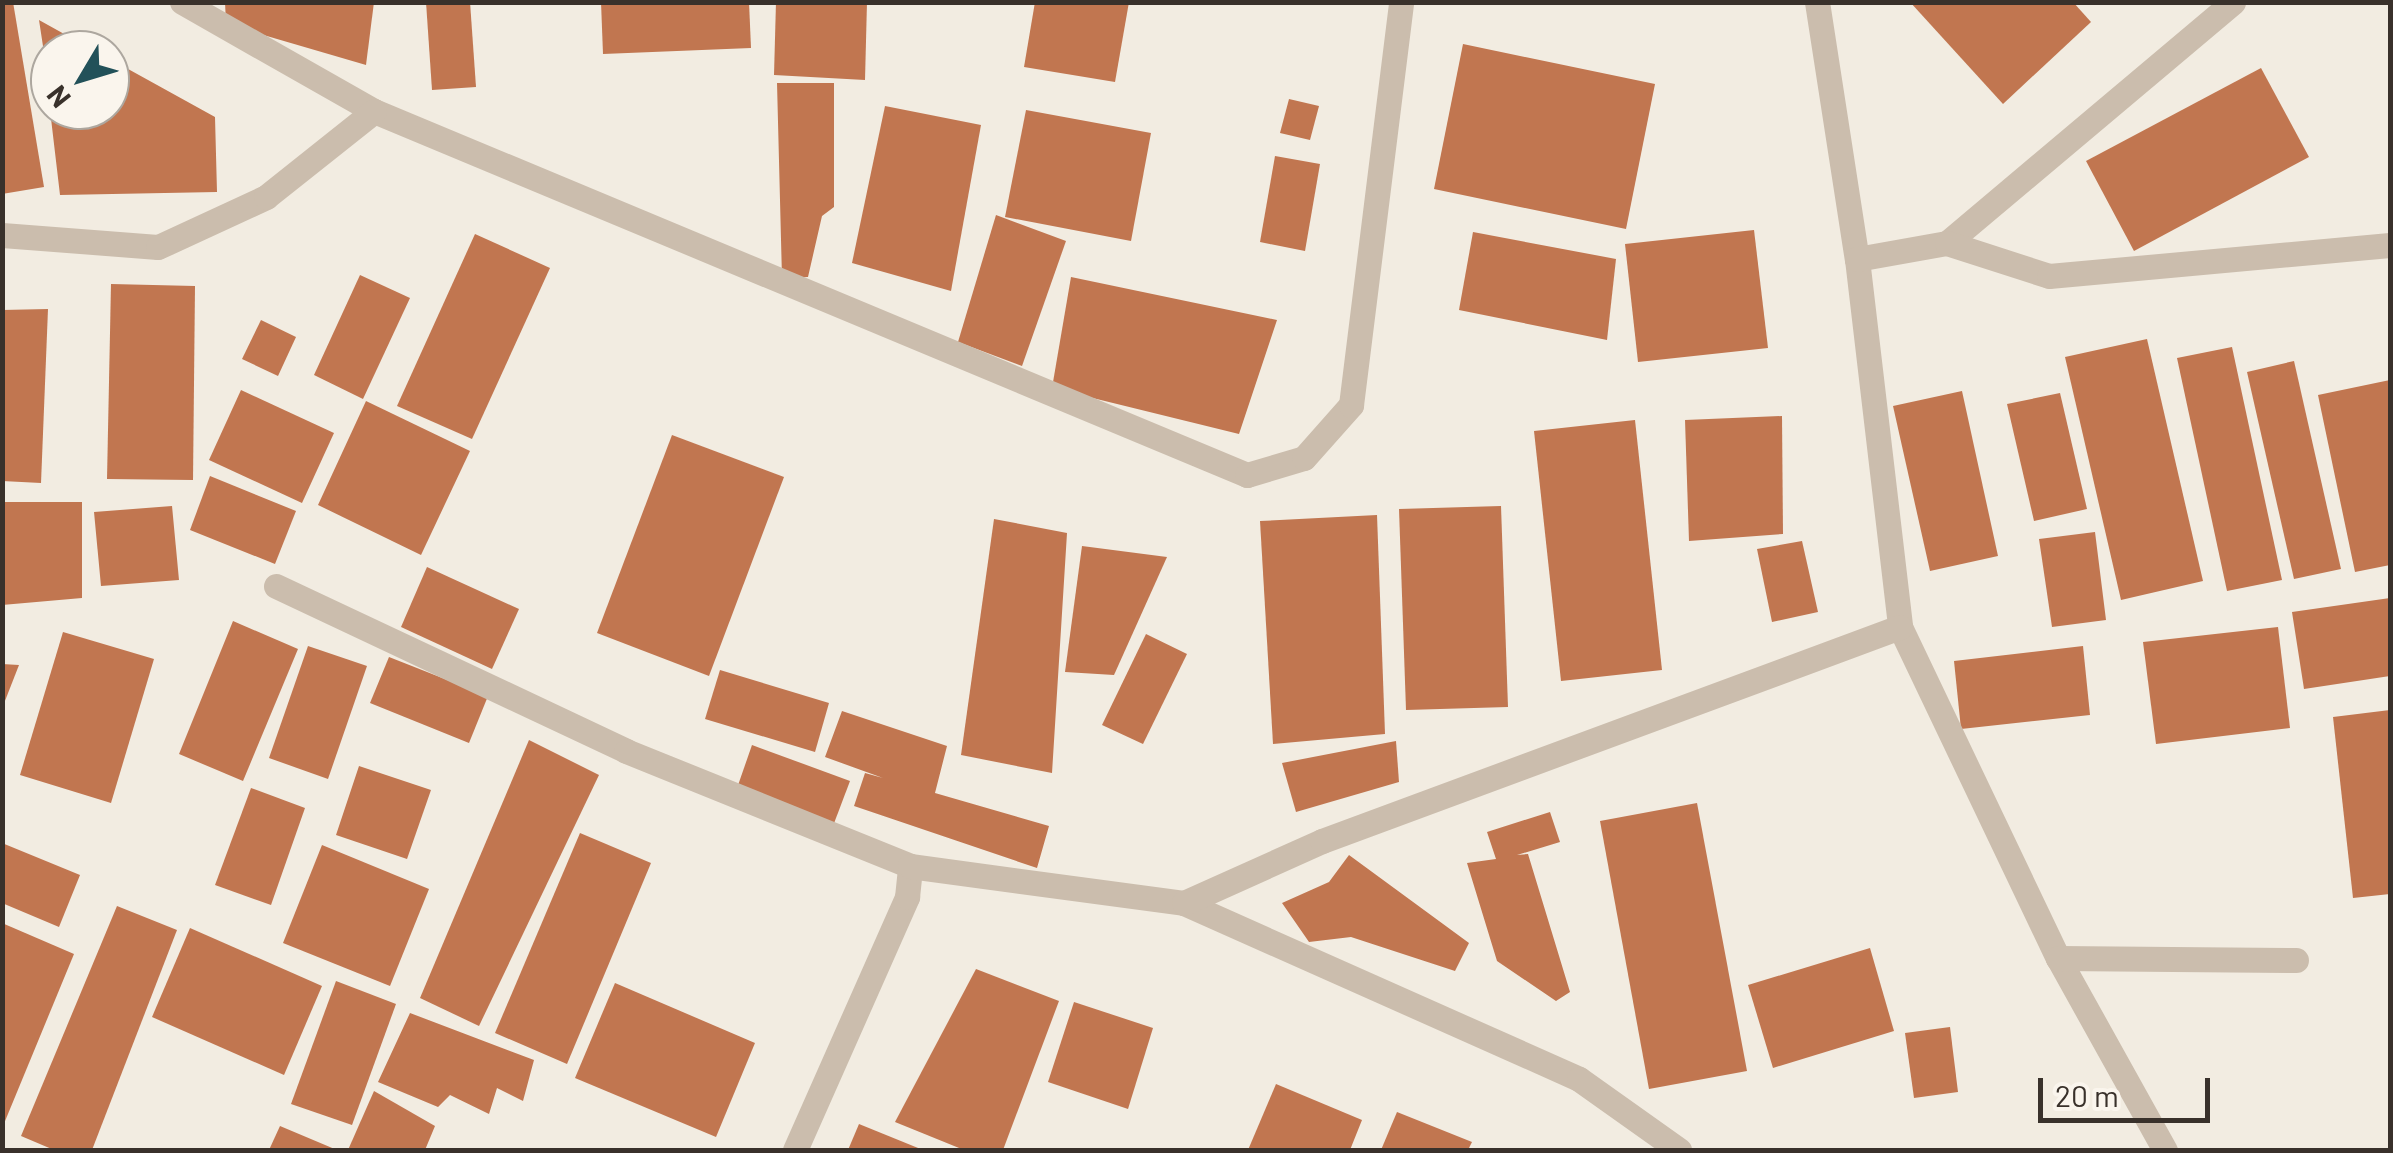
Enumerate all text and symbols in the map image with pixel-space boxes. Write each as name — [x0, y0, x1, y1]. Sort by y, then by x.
north arrow — [30, 30, 130, 130]
text: N — [39, 79, 77, 115]
scale bar — [2043, 1058, 2216, 1120]
text: 20 m — [2055, 1077, 2119, 1113]

